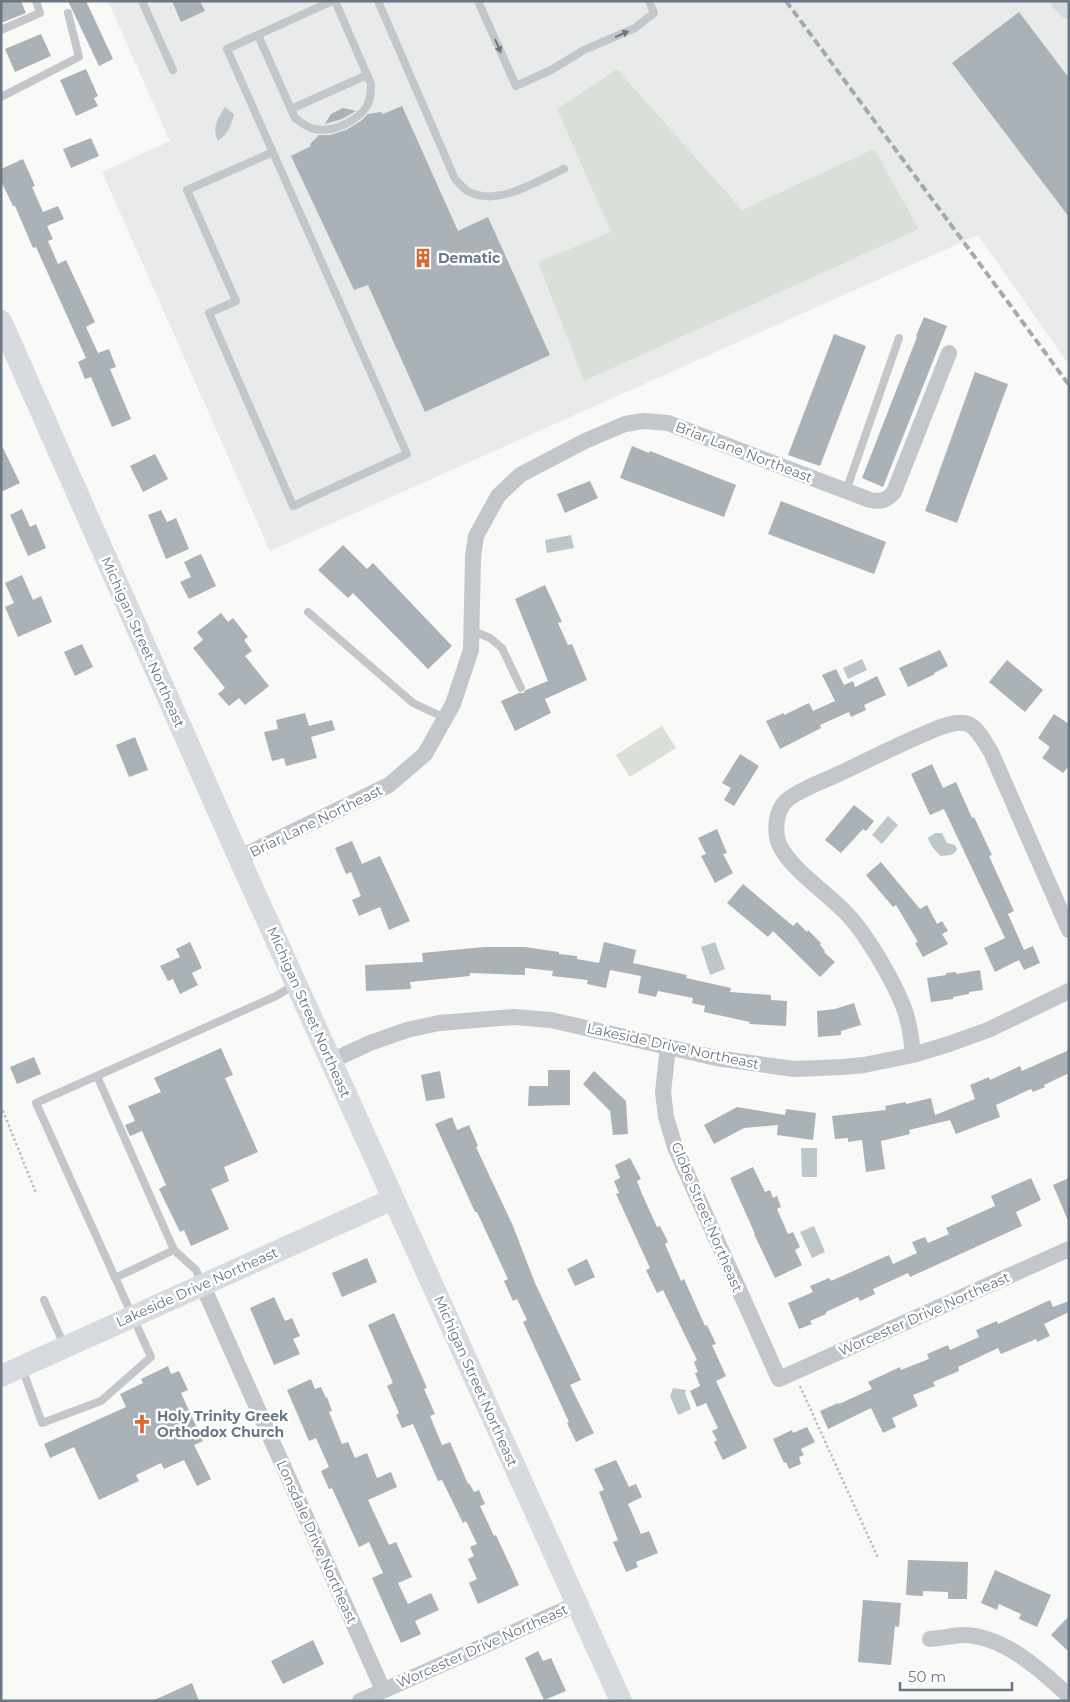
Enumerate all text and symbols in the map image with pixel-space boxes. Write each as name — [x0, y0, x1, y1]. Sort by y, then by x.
one-way arrow — [615, 29, 629, 37]
one-way arrow — [494, 39, 502, 53]
building icon: Dematic — [412, 247, 434, 269]
place label: Dematic — [438, 249, 501, 267]
street label: Briar Lane Northeast — [673, 418, 815, 487]
street label: Michigan Street Northeast — [97, 554, 189, 731]
street label: Briar Lane Northeast — [247, 781, 386, 861]
street label: Michigan Street Northeast — [263, 924, 355, 1101]
street label: Lakeside Drive Northeast — [585, 1019, 761, 1073]
street label: Globe Street Northeast — [667, 1139, 747, 1295]
street label: Lakeside Drive Northeast — [113, 1243, 281, 1331]
street label: Worcester Drive Northeast — [836, 1268, 1013, 1360]
street label: Michigan Street Northeast — [430, 1293, 522, 1470]
place label: Holy Trinity Greek Orthodox Church — [157, 1407, 289, 1441]
church icon: Holy Trinity Greek Orthodox Church — [131, 1413, 153, 1435]
street label: Lonsdale Drive Northeast — [273, 1457, 361, 1627]
street label: Worcester Drive Northeast — [394, 1600, 571, 1692]
scale bar — [900, 1660, 1012, 1692]
text: 50 m — [908, 1667, 946, 1686]

